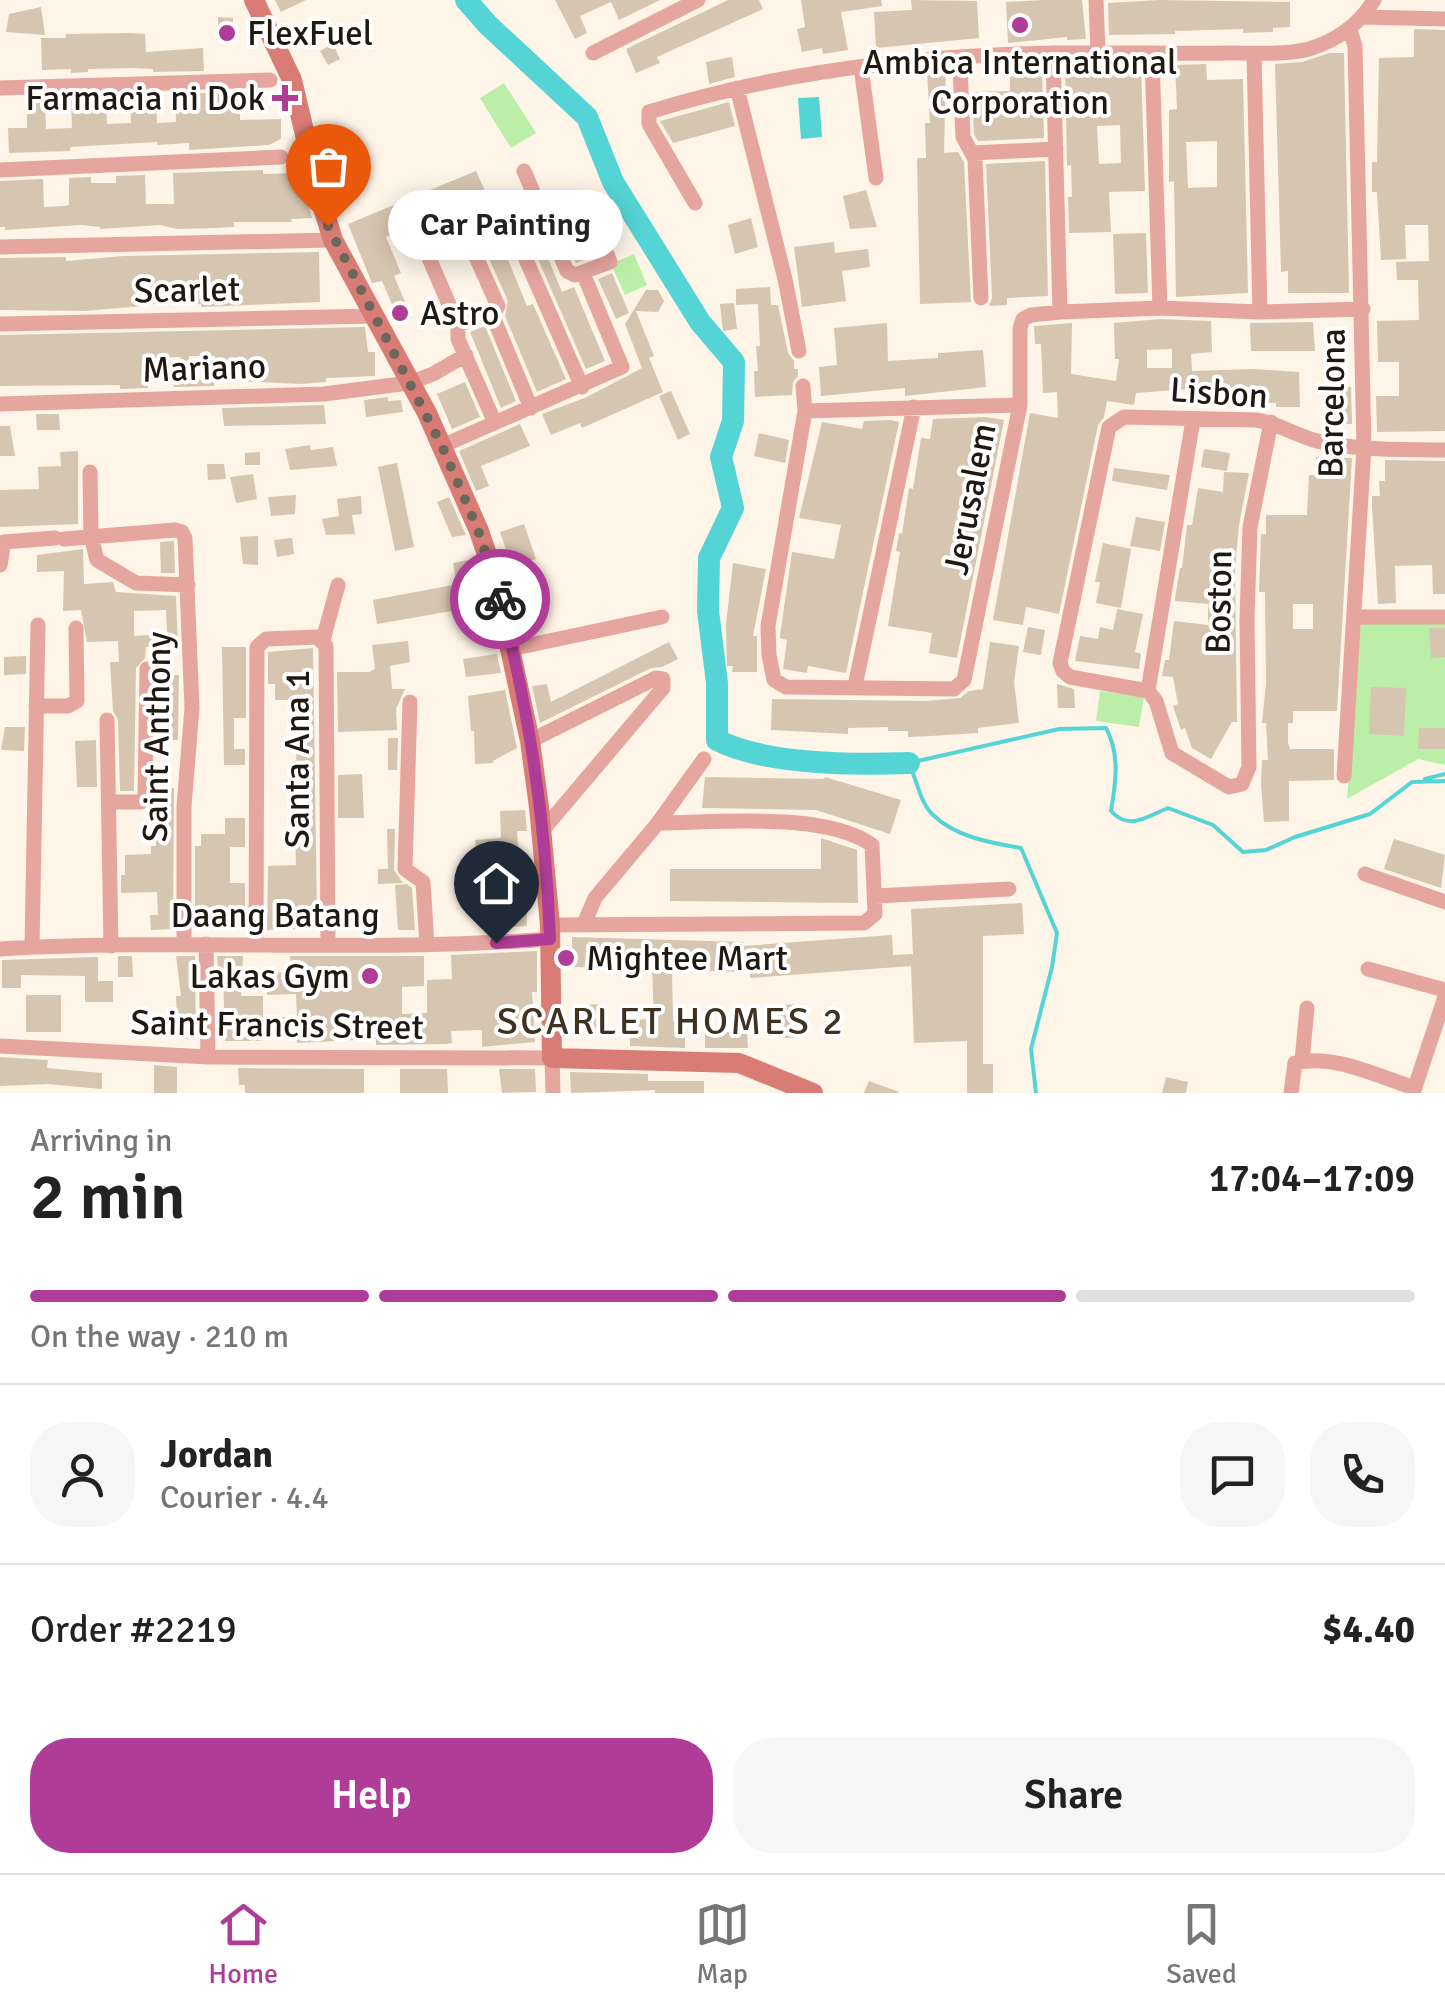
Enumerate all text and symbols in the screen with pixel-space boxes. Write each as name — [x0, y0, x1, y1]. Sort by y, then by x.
place label: FlexFuel — [247, 12, 373, 55]
marker: Ambica International Corporation — [1009, 14, 1031, 36]
marker: FlexFuel — [216, 22, 238, 44]
place label: Ambica International Corporation — [863, 41, 1177, 124]
place label: Farmacia ni Dok — [25, 77, 265, 120]
marker: Farmacia ni Dok — [274, 87, 296, 109]
pin — [286, 124, 371, 227]
icon: bag — [301, 139, 356, 194]
callout: Car Painting — [388, 191, 623, 261]
text: Car Painting — [420, 205, 591, 244]
street label: Scarlet — [134, 268, 240, 312]
place label: Astro — [420, 292, 499, 335]
marker: Astro — [389, 302, 411, 324]
street label: Barcelona — [1309, 328, 1355, 478]
street label: Mariano — [141, 344, 267, 392]
street label: Lisbon — [1169, 368, 1269, 418]
street label: Jerusalem — [934, 419, 1006, 579]
courier — [450, 549, 550, 649]
street label: Boston — [1197, 550, 1241, 654]
icon: bike — [473, 572, 528, 627]
street label: Saint Anthony — [134, 631, 180, 843]
street label: Santa Ana 1 — [276, 670, 319, 848]
pin — [454, 841, 539, 944]
icon: home — [469, 856, 524, 911]
street label: Daang Batang — [170, 894, 380, 937]
place label: Mightee Mart — [586, 937, 788, 980]
marker: Mightee Mart — [555, 947, 577, 969]
place label: Lakas Gym — [189, 955, 350, 998]
marker: Lakas Gym — [359, 965, 381, 987]
district label: SCARLET HOMES 2 — [497, 998, 845, 1045]
street label: Saint Francis Street — [130, 1001, 424, 1049]
text: Arriving in — [30, 1121, 172, 1160]
text: 17:04–17:09 — [1209, 1155, 1415, 1202]
text: 2 min — [30, 1157, 186, 1237]
text: On the way · 210 m — [30, 1317, 289, 1356]
button: person — [30, 1422, 135, 1527]
button: chat — [1180, 1422, 1285, 1527]
button: phone — [1310, 1422, 1415, 1527]
text: Jordan — [160, 1431, 273, 1478]
text: Courier · 4.4 — [160, 1478, 329, 1517]
text: Order #2219 — [30, 1606, 237, 1653]
text: $4.40 — [1322, 1606, 1415, 1653]
button: Help — [30, 1738, 713, 1853]
button: Share — [733, 1738, 1415, 1853]
tab: Home — [208, 1897, 278, 1991]
tab: Map — [695, 1897, 750, 1991]
tab: Saved — [1166, 1897, 1237, 1991]

